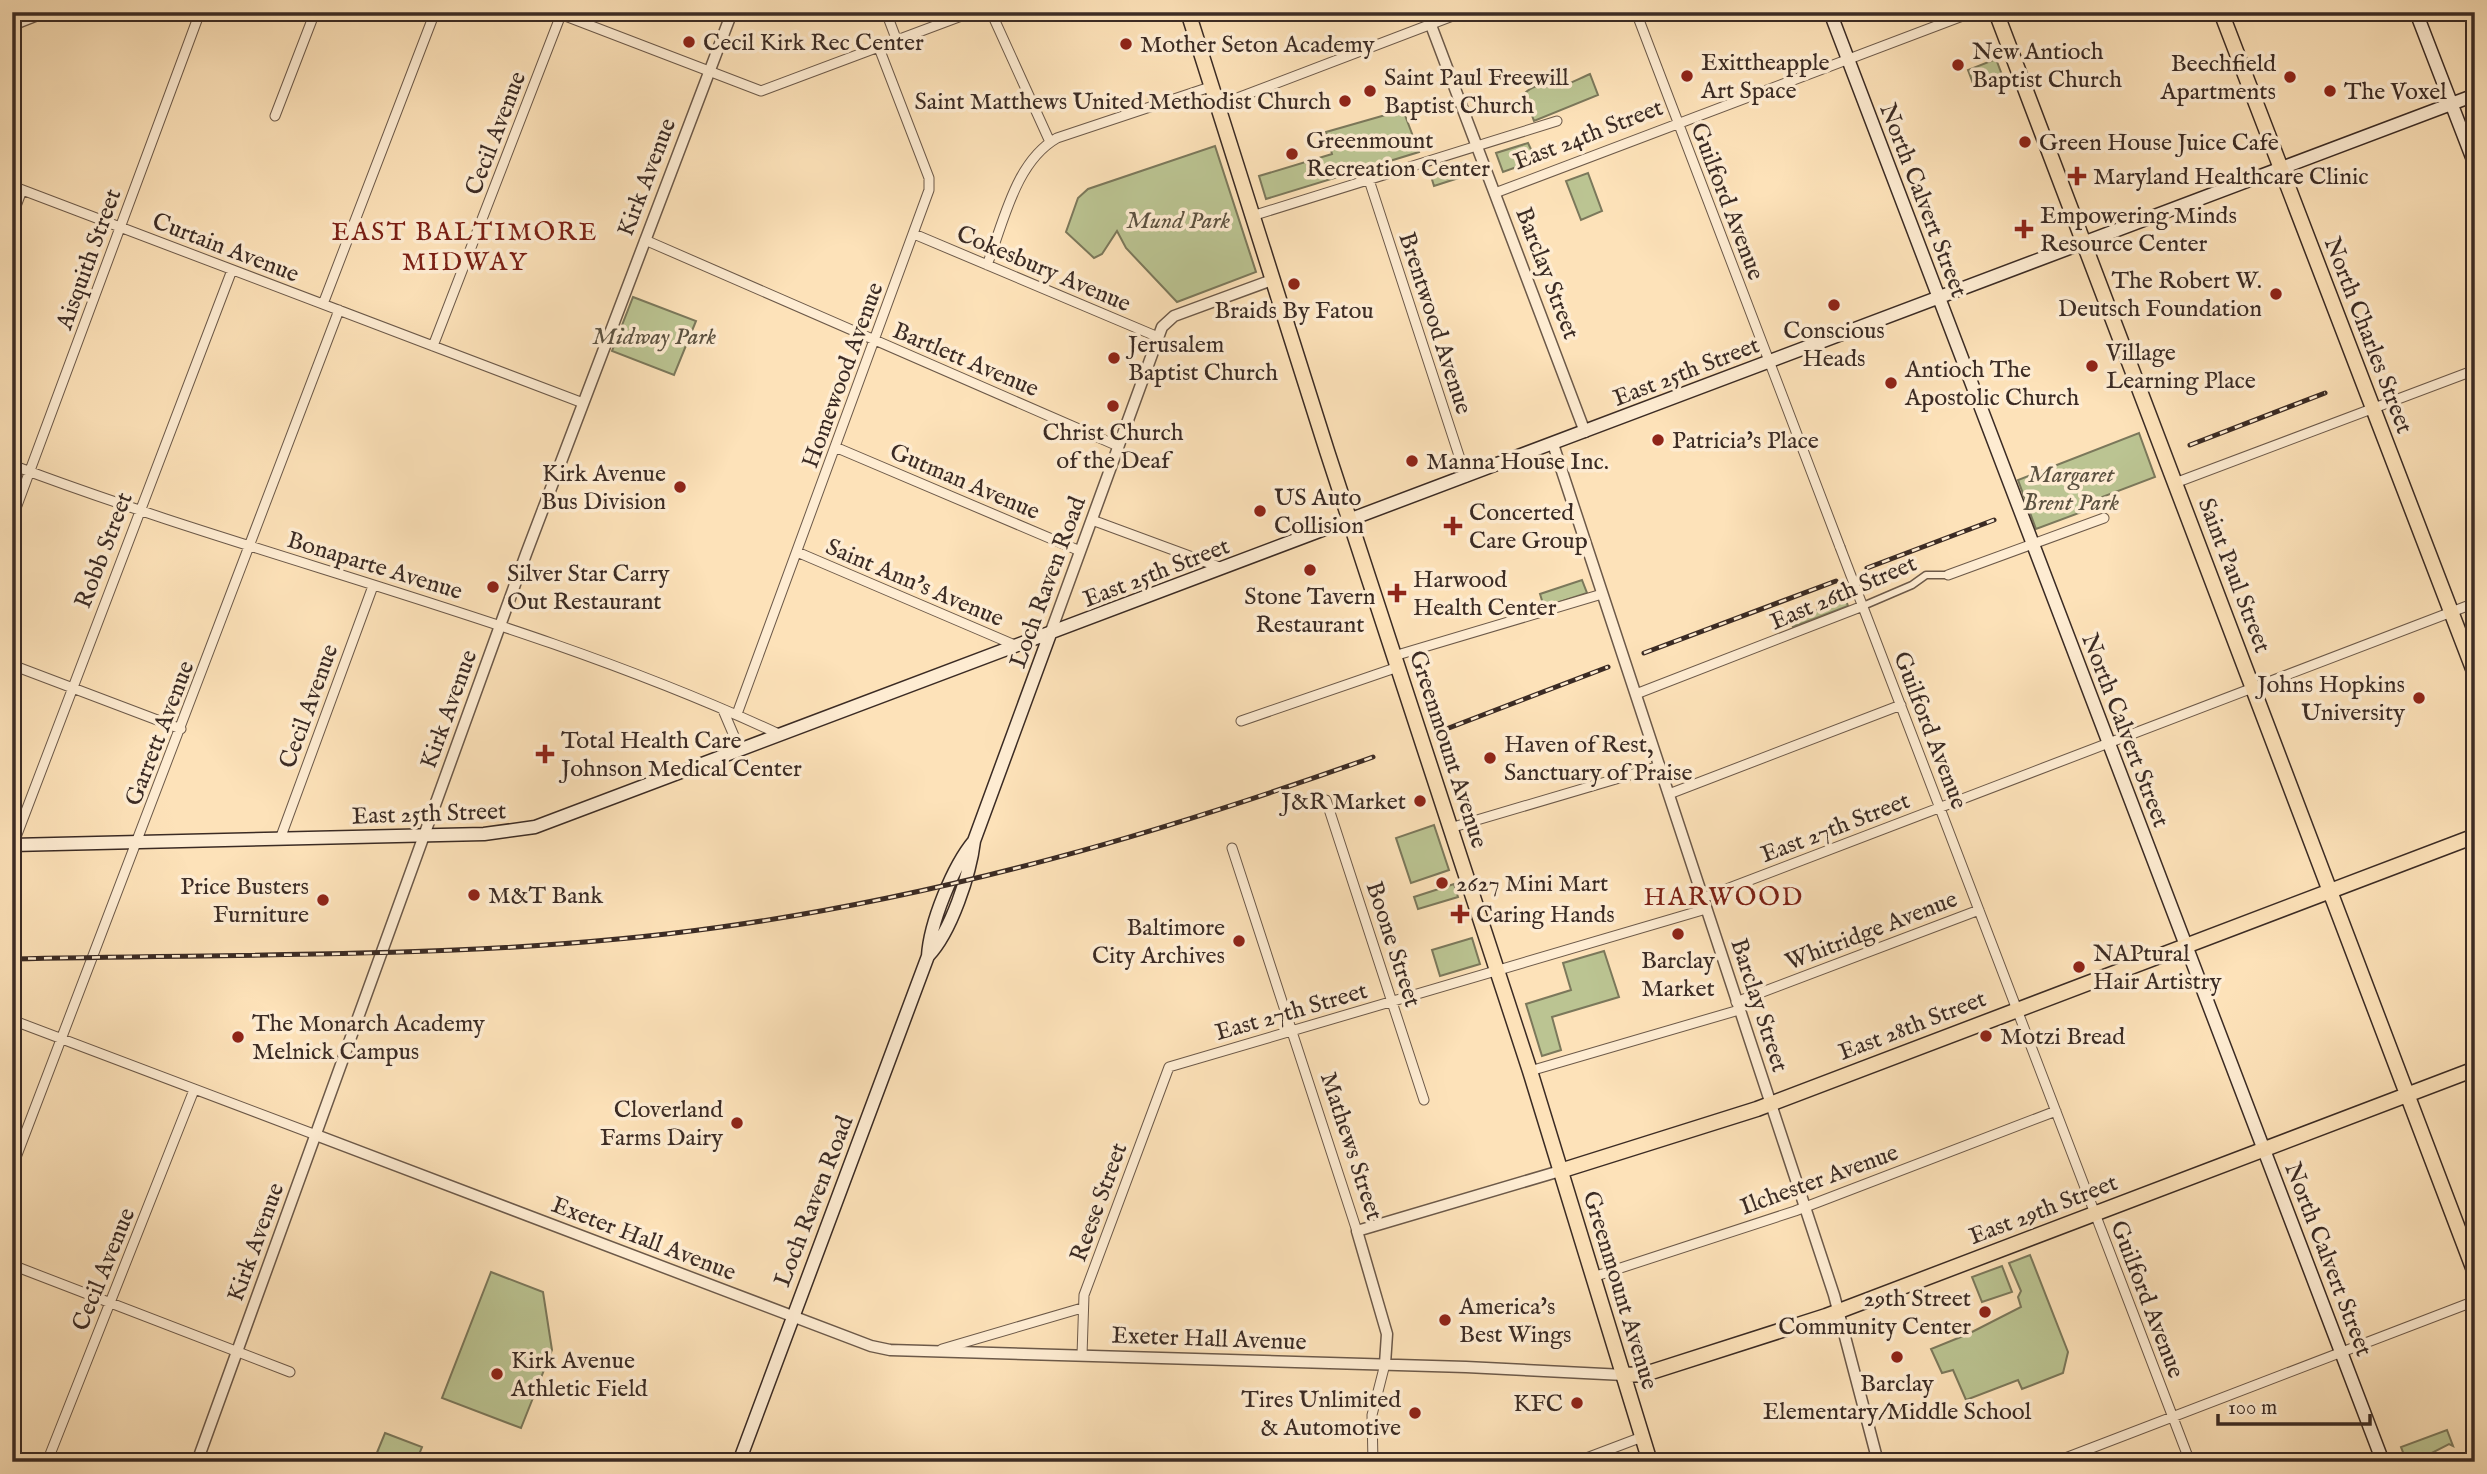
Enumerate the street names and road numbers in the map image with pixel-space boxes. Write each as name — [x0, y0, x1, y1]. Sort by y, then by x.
street label: Cecil Avenue — [459, 67, 534, 200]
street label: East 24th Street — [1509, 93, 1668, 178]
street label: North Calvert Street — [1871, 99, 1974, 302]
street label: Kirk Avenue — [611, 114, 684, 241]
street label: Guilford Avenue — [1682, 118, 1771, 285]
street label: Aisquith Street — [49, 185, 129, 335]
street label: Barclay Street — [1507, 203, 1586, 344]
street label: Curtain Avenue — [148, 206, 303, 291]
street label: Cokesbury Avenue — [952, 219, 1135, 320]
street label: Brentwood Avenue — [1391, 229, 1479, 418]
street label: North Charles Street — [2316, 233, 2419, 438]
street label: Homewood Avenue — [795, 278, 891, 473]
street label: Bartlett Avenue — [888, 316, 1043, 405]
street label: East 25th Street — [1609, 330, 1764, 415]
street label: Gutman Avenue — [885, 437, 1044, 528]
street label: Robb Street — [68, 488, 141, 613]
street label: Loch Raven Road — [1003, 492, 1094, 673]
street label: Saint Paul Street — [2190, 494, 2277, 657]
street label: Bonaparte Avenue — [283, 525, 466, 608]
street label: East 25th Street — [1079, 531, 1234, 616]
street label: Saint Ann's Avenue — [821, 532, 1008, 635]
street label: East 26th Street — [1766, 549, 1922, 638]
street label: North Calvert Street — [2073, 629, 2176, 832]
street label: Cecil Avenue — [273, 640, 346, 773]
street label: Kirk Avenue — [414, 646, 485, 773]
street label: Greenmount Avenue — [1401, 647, 1494, 852]
street label: Guilford Avenue — [1885, 647, 1974, 814]
street label: Garrett Avenue — [118, 656, 202, 811]
street label: East 27th Street — [1757, 786, 1914, 871]
street label: East 25th Street — [351, 796, 507, 833]
street label: Boone Street — [1358, 878, 1427, 1011]
street label: Whitridge Avenue — [1781, 884, 1962, 978]
street label: Barclay Street — [1722, 935, 1795, 1076]
street label: East 27th Street — [1212, 976, 1371, 1049]
street label: East 28th Street — [1834, 984, 1991, 1069]
street label: Mathews Street — [1312, 1068, 1389, 1224]
street label: Loch Raven Road — [768, 1111, 861, 1291]
street label: Ilchester Avenue — [1736, 1137, 1903, 1223]
street label: Reese Street — [1064, 1139, 1135, 1266]
street label: North Calvert Street — [2276, 1158, 2379, 1361]
street label: East 29th Street — [1965, 1168, 2122, 1253]
street label: Kirk Avenue — [221, 1179, 292, 1306]
street label: Greenmount Avenue — [1575, 1187, 1664, 1393]
street label: Exeter Hall Avenue — [547, 1190, 740, 1289]
street label: Cecil Avenue — [66, 1203, 143, 1336]
street label: Guilford Avenue — [2102, 1216, 2191, 1383]
street label: Exeter Hall Avenue — [1111, 1321, 1307, 1358]

